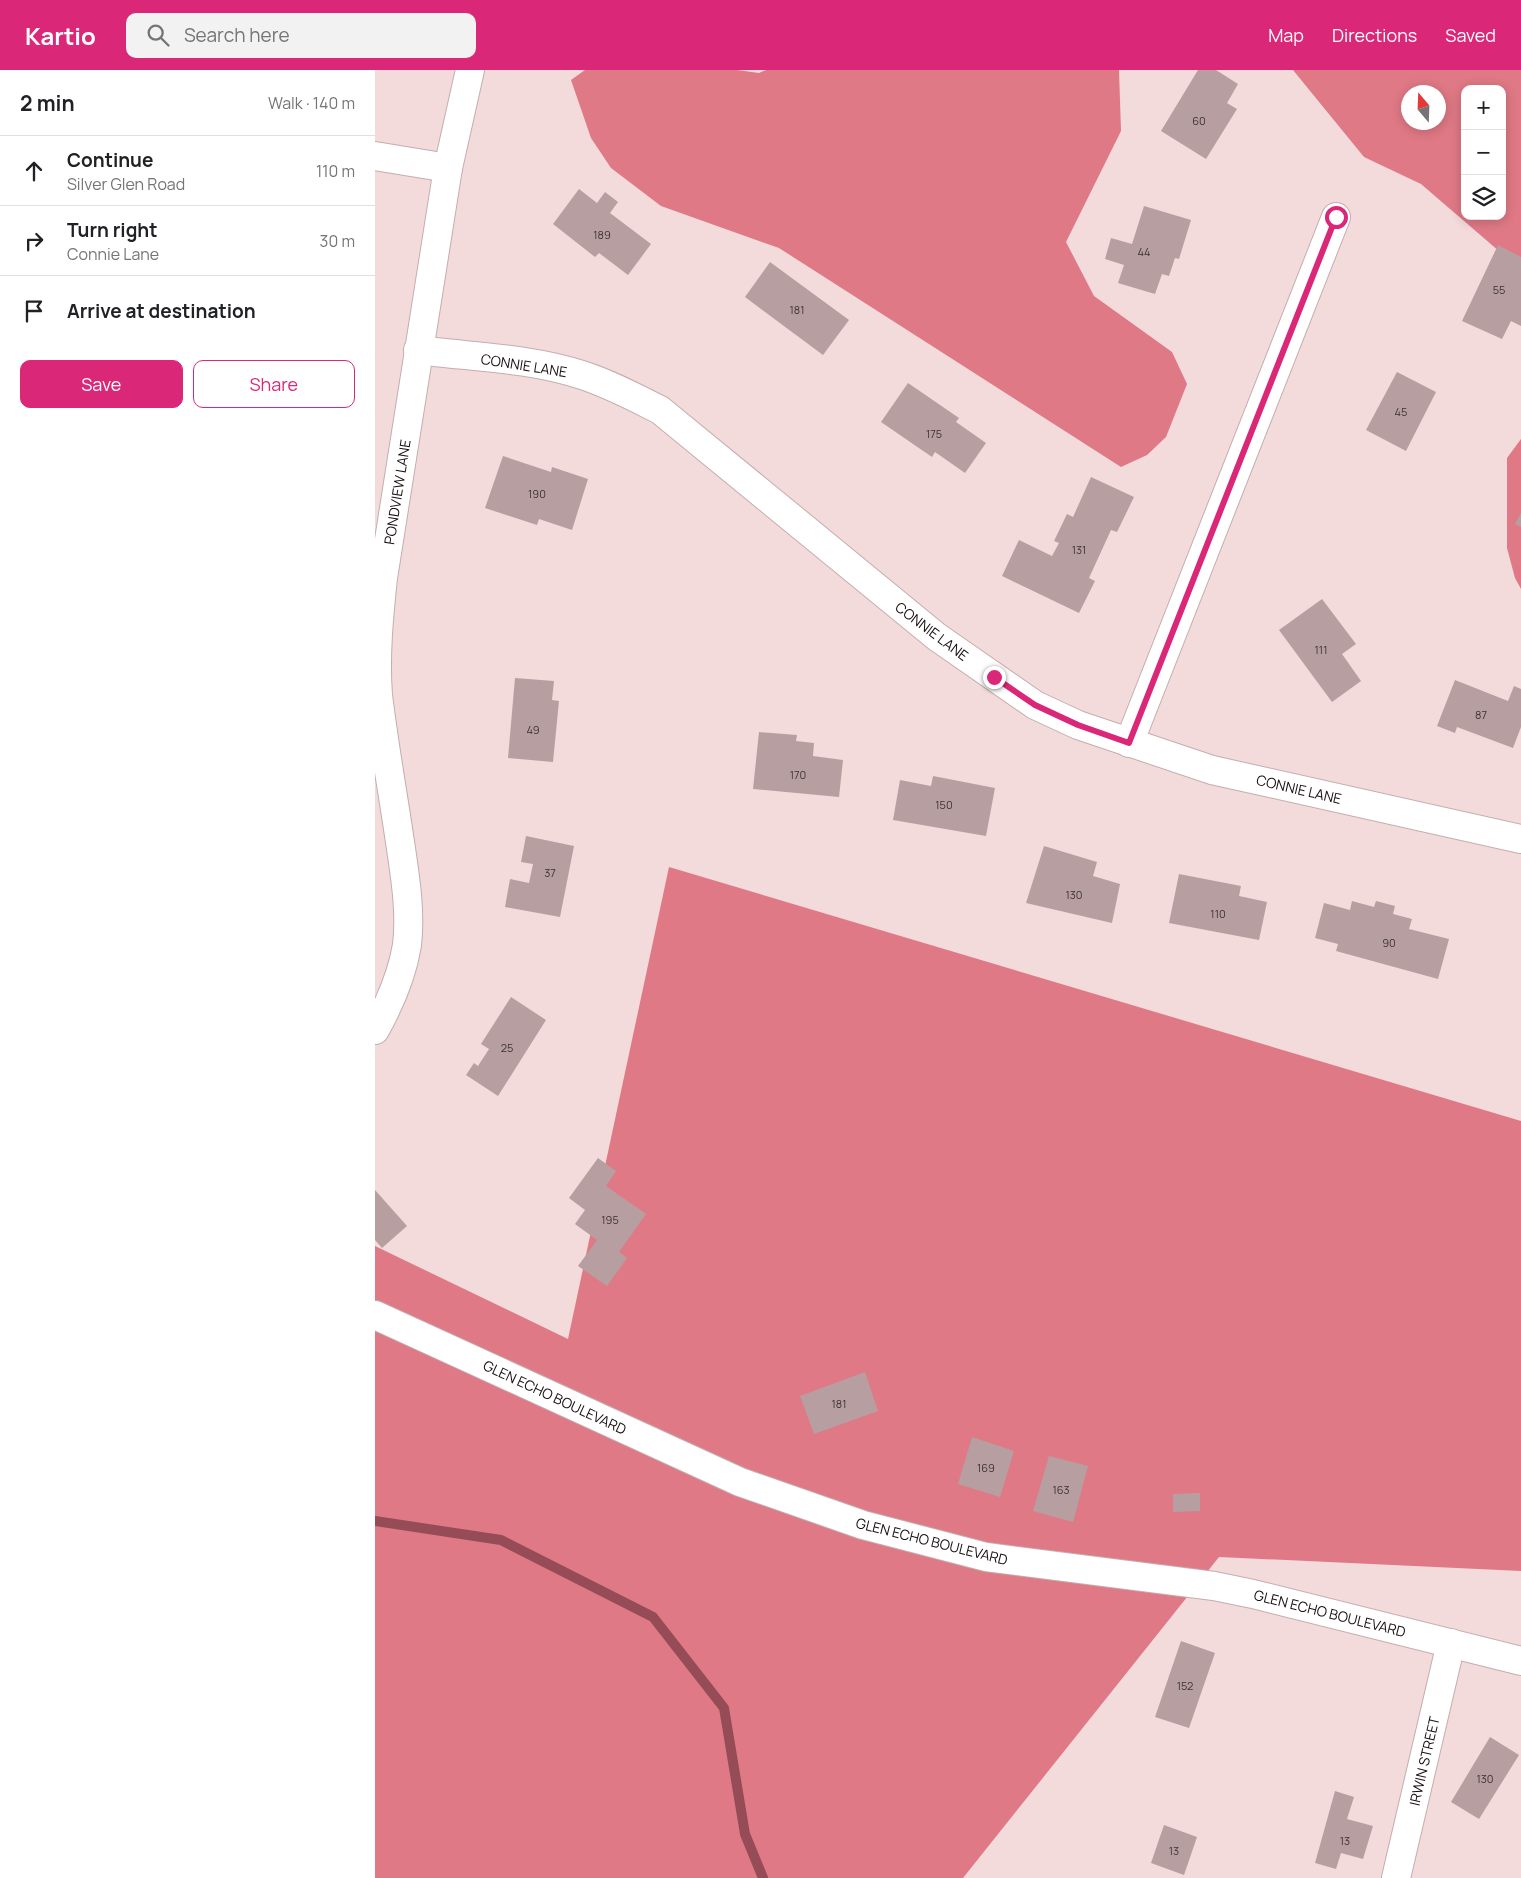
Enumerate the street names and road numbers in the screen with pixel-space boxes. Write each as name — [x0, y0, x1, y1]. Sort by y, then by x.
street label: CONNIE LANE — [480, 349, 568, 381]
street label: PONDVIEW LANE — [379, 438, 415, 546]
street label: CONNIE LANE — [892, 597, 972, 665]
street label: CONNIE LANE — [1255, 770, 1344, 808]
street label: GLEN ECHO BOULEVARD — [480, 1355, 630, 1439]
street label: GLEN ECHO BOULEVARD — [854, 1513, 1010, 1569]
street label: GLEN ECHO BOULEVARD — [1252, 1585, 1408, 1641]
street label: IRWIN STREET — [1405, 1714, 1444, 1807]

